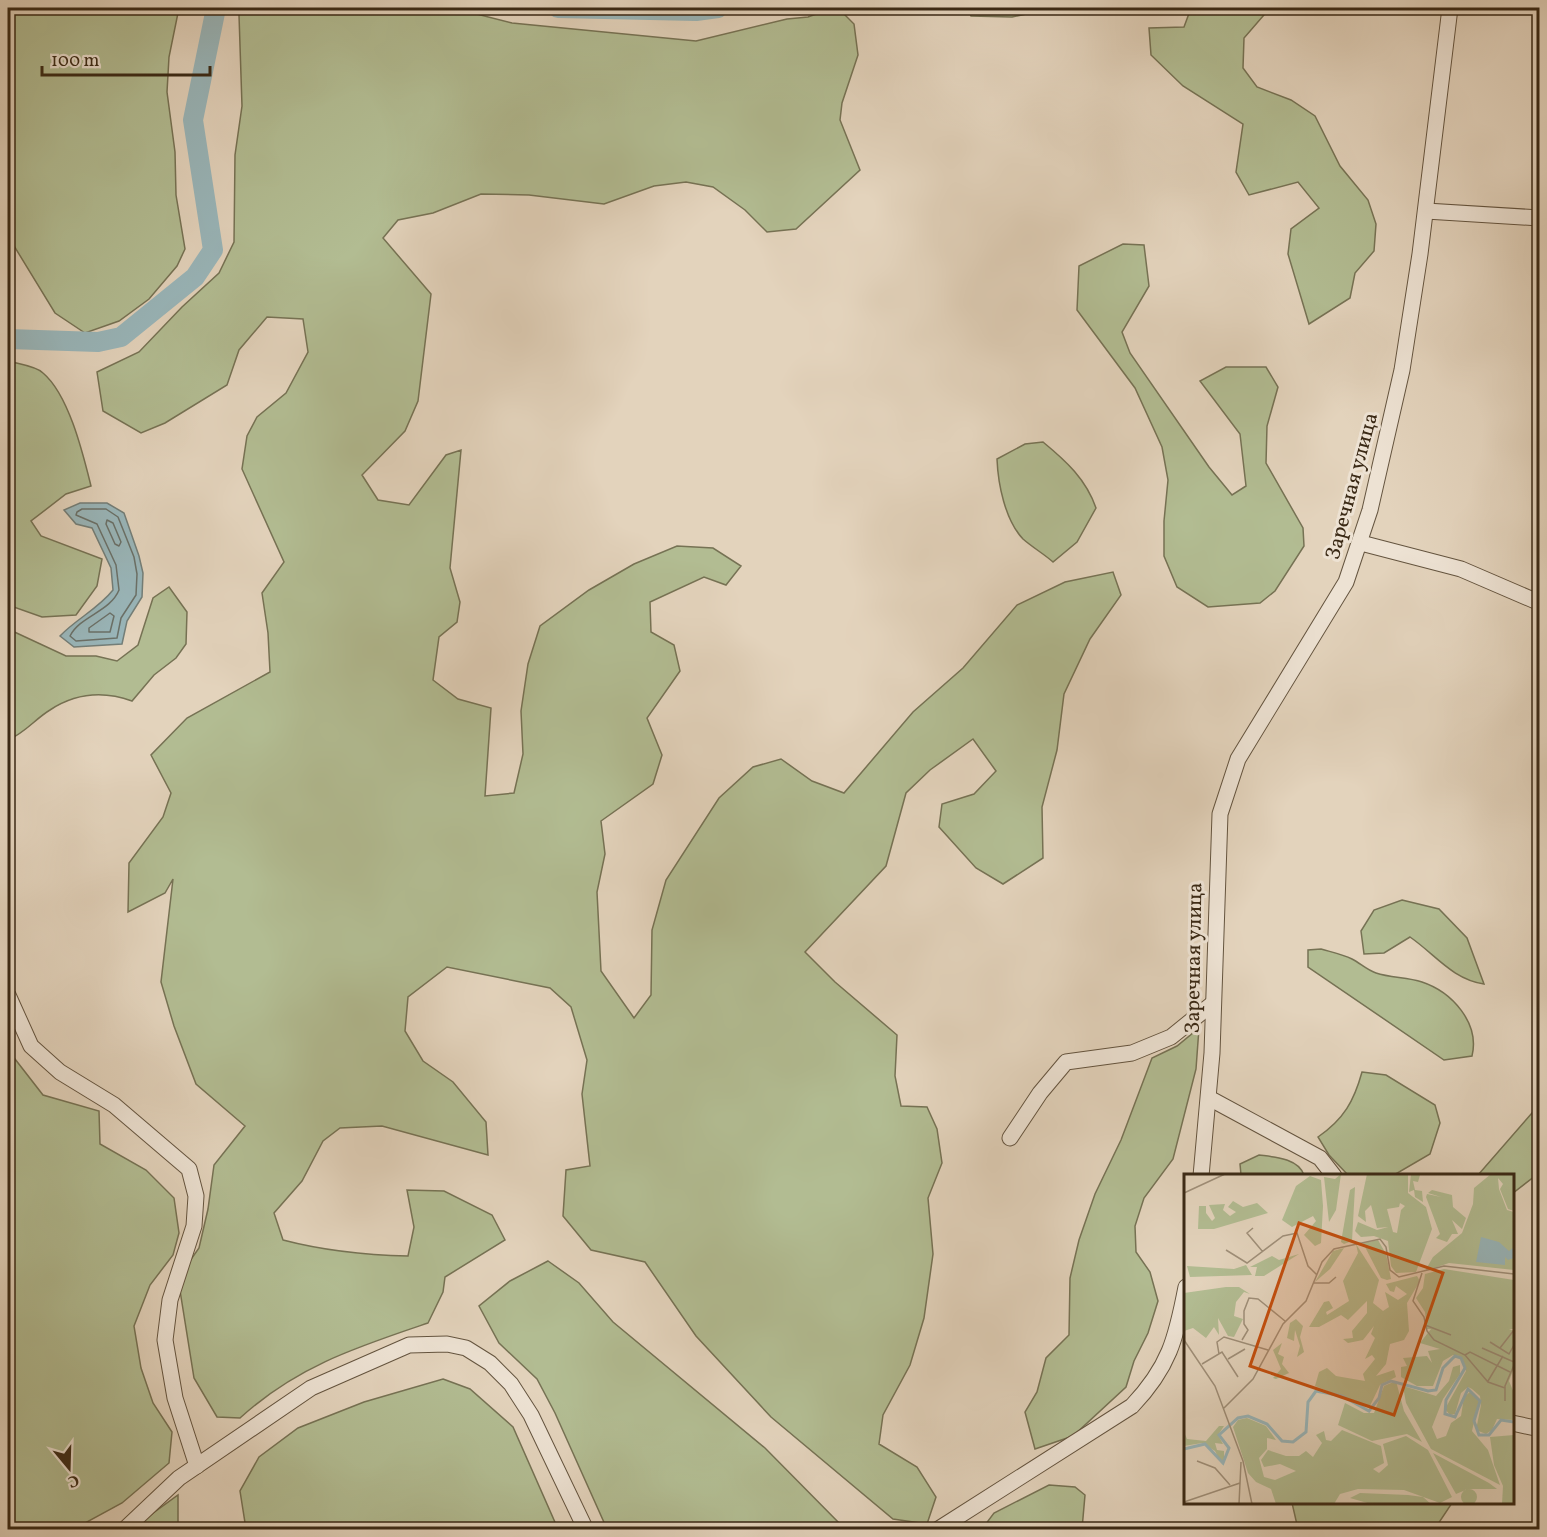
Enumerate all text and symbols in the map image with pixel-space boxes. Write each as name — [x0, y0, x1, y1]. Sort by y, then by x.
scale bar — [42, 39, 210, 77]
text: 100 m — [51, 49, 100, 74]
street label: Заречная улица — [1319, 410, 1386, 563]
street label: Заречная улица — [1179, 882, 1210, 1034]
inset map — [1184, 1174, 1514, 1504]
north arrow — [39, 1438, 99, 1498]
text: С — [65, 1468, 82, 1492]

